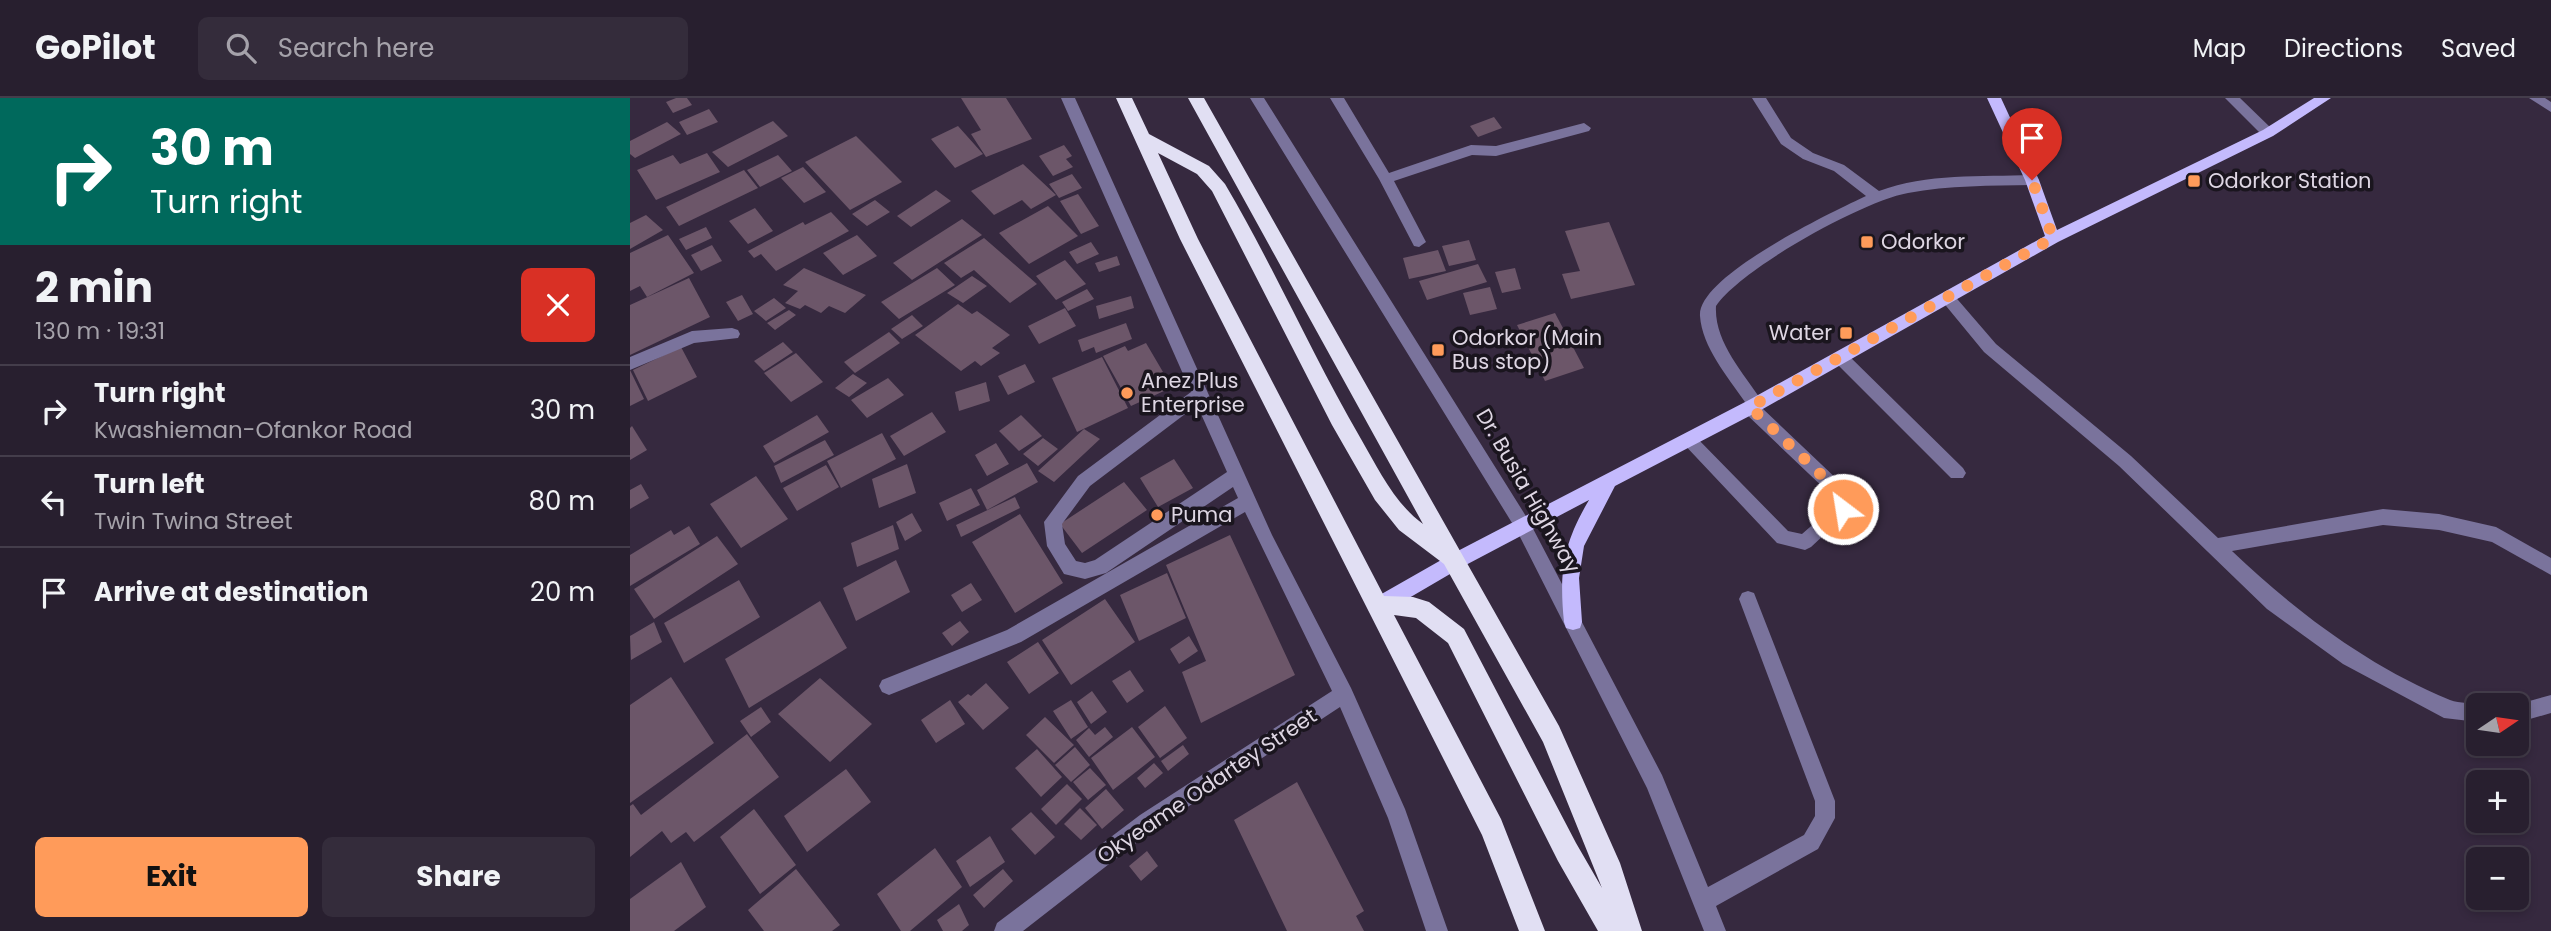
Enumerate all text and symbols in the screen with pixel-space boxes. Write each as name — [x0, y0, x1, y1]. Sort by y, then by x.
search box — [198, 17, 688, 80]
text: GoPilot — [35, 24, 156, 71]
icon: search — [222, 29, 260, 67]
text: Search here — [278, 30, 434, 66]
text: Map — [2193, 32, 2246, 65]
text: Directions — [2284, 32, 2403, 65]
text: Saved — [2441, 32, 2516, 65]
pin — [2002, 108, 2062, 180]
text: 30 m — [150, 114, 274, 182]
icon: arrive — [2013, 119, 2051, 157]
icon: right — [35, 126, 126, 217]
place label: Odorkor Station — [2208, 166, 2372, 195]
marker: Odorkor Station — [2186, 173, 2202, 189]
text: Turn right — [150, 179, 302, 224]
place label: Odorkor — [1881, 227, 1965, 256]
marker: Odorkor — [1859, 234, 1875, 250]
text: 2 min — [35, 258, 153, 317]
button: close — [521, 268, 595, 342]
text: 130 m · 19:31 — [35, 315, 165, 347]
place label: Water — [1769, 318, 1832, 347]
place label: Odorkor (Main Bus stop) — [1452, 323, 1602, 376]
marker: Water — [1838, 325, 1854, 341]
marker: Odorkor (Main Bus stop) — [1430, 342, 1446, 358]
place label: Anez Plus Enterprise — [1141, 366, 1245, 419]
text: Turn right — [94, 375, 226, 411]
marker: Anez Plus Enterprise — [1119, 385, 1135, 401]
icon: right — [35, 392, 73, 430]
text: 30 m — [530, 392, 595, 428]
street label: Dr. Busia Highway — [1469, 403, 1587, 578]
text: Kwashieman-Ofankor Road — [94, 414, 412, 446]
text: Turn left — [94, 466, 205, 502]
position arrow — [1806, 472, 1880, 546]
icon: left — [35, 483, 73, 521]
text: 80 m — [529, 483, 595, 519]
place label: Puma — [1171, 500, 1232, 529]
text: Twin Twina Street — [94, 505, 293, 537]
marker: Puma — [1149, 507, 1165, 523]
icon: arrive — [35, 574, 73, 612]
text: Arrive at destination — [94, 574, 369, 610]
text: 20 m — [530, 574, 595, 610]
north arrow — [2466, 693, 2529, 756]
map controls — [2466, 693, 2529, 910]
street label: Okyeame Odartey Street — [1091, 701, 1322, 870]
button: + — [2466, 770, 2529, 833]
button: Exit — [35, 837, 308, 917]
button: Share — [322, 837, 595, 917]
button: − — [2466, 847, 2529, 910]

